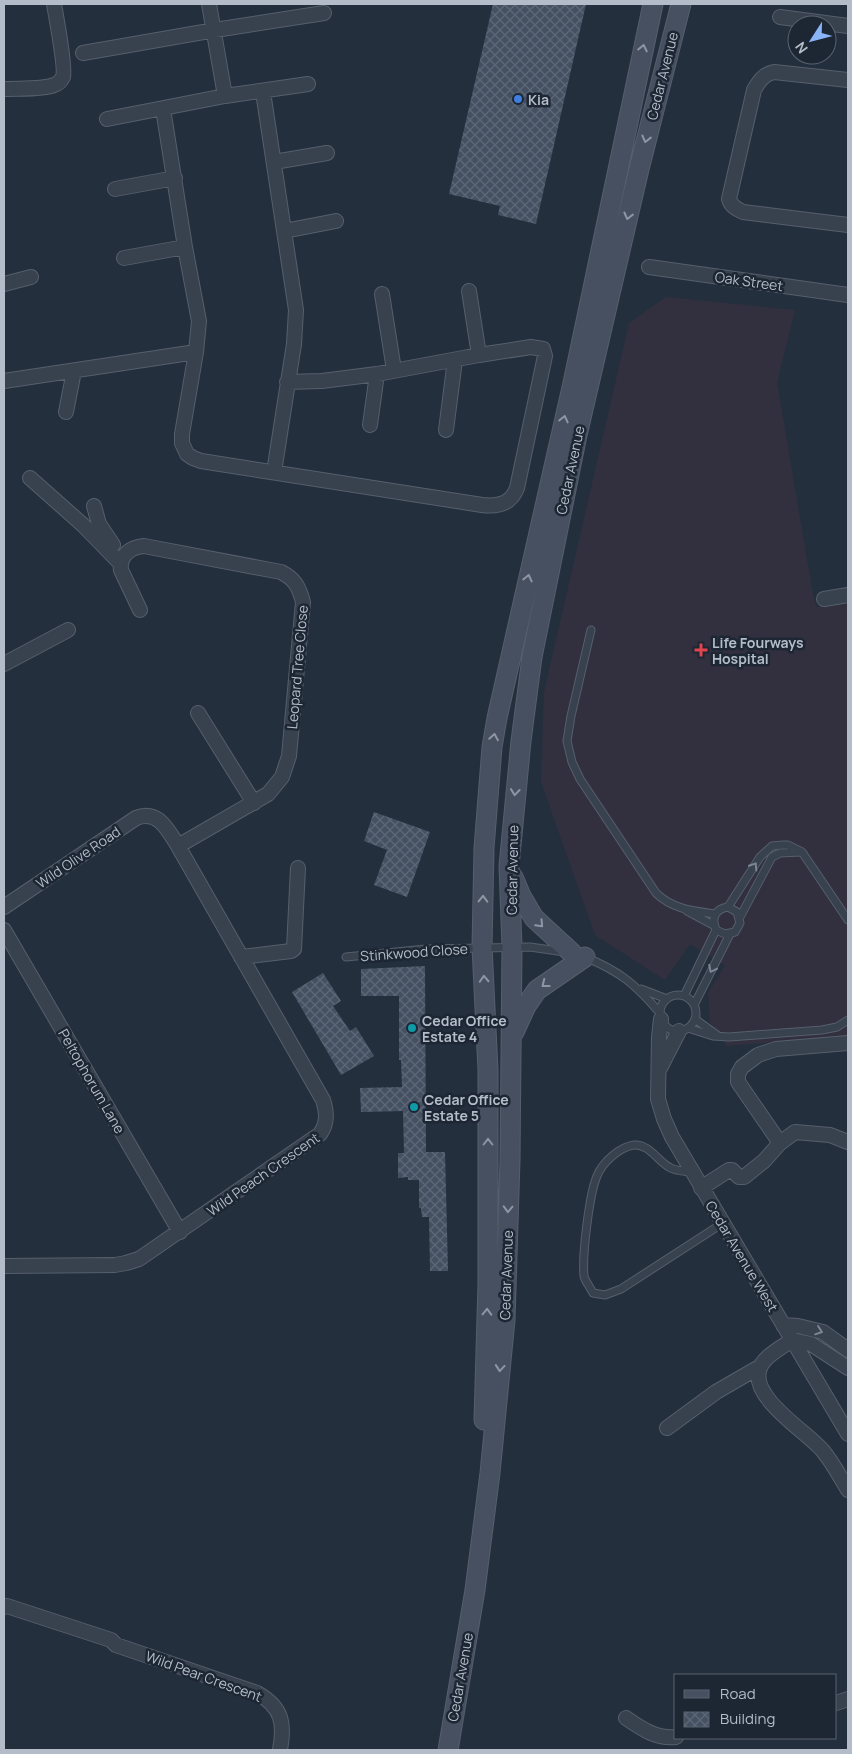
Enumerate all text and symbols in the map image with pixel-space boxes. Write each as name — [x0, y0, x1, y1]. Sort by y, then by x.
north arrow — [787, 15, 837, 65]
street label: Cedar Avenue — [642, 30, 682, 122]
text: N — [790, 38, 812, 58]
one-way arrow — [637, 43, 648, 52]
place label: Kia — [528, 90, 549, 109]
marker: Kia — [512, 93, 524, 105]
one-way arrow — [641, 135, 652, 144]
one-way arrow — [623, 211, 634, 220]
street label: Oak Street — [714, 267, 785, 295]
one-way arrow — [559, 415, 569, 424]
street label: Cedar Avenue — [551, 424, 589, 516]
one-way arrow — [522, 573, 533, 582]
street label: Leopard Tree Close — [282, 604, 312, 730]
place label: Life Fourways Hospital — [712, 633, 804, 668]
marker: Life Fourways Hospital — [694, 643, 708, 657]
one-way arrow — [489, 732, 499, 741]
one-way arrow — [510, 788, 521, 796]
street label: Wild Olive Road — [32, 822, 124, 892]
street label: Cedar Avenue — [502, 825, 522, 915]
one-way arrow — [748, 862, 757, 872]
one-way arrow — [478, 894, 488, 902]
one-way arrow — [534, 919, 543, 928]
street label: Stinkwood Close — [360, 939, 468, 965]
one-way arrow — [708, 964, 718, 973]
one-way arrow — [479, 975, 490, 983]
one-way arrow — [541, 979, 550, 988]
place label: Cedar Office Estate 4 — [422, 1011, 507, 1046]
marker: Cedar Office Estate 4 — [406, 1022, 418, 1034]
street label: Peltophorum Lane — [54, 1025, 130, 1137]
place label: Cedar Office Estate 5 — [424, 1090, 509, 1125]
marker: Cedar Office Estate 5 — [408, 1101, 420, 1113]
street label: Wild Peach Crescent — [203, 1128, 323, 1220]
one-way arrow — [483, 1138, 493, 1146]
street label: Cedar Avenue West — [701, 1197, 783, 1315]
one-way arrow — [503, 1206, 513, 1213]
street label: Cedar Avenue — [495, 1230, 517, 1320]
one-way arrow — [482, 1307, 492, 1315]
one-way arrow — [814, 1325, 822, 1335]
one-way arrow — [495, 1365, 506, 1373]
street label: Cedar Avenue — [443, 1631, 477, 1723]
street label: Wild Pear Crescent — [143, 1646, 265, 1706]
legend — [674, 1674, 837, 1739]
text: Road — [720, 1683, 756, 1704]
text: Building — [720, 1708, 775, 1729]

